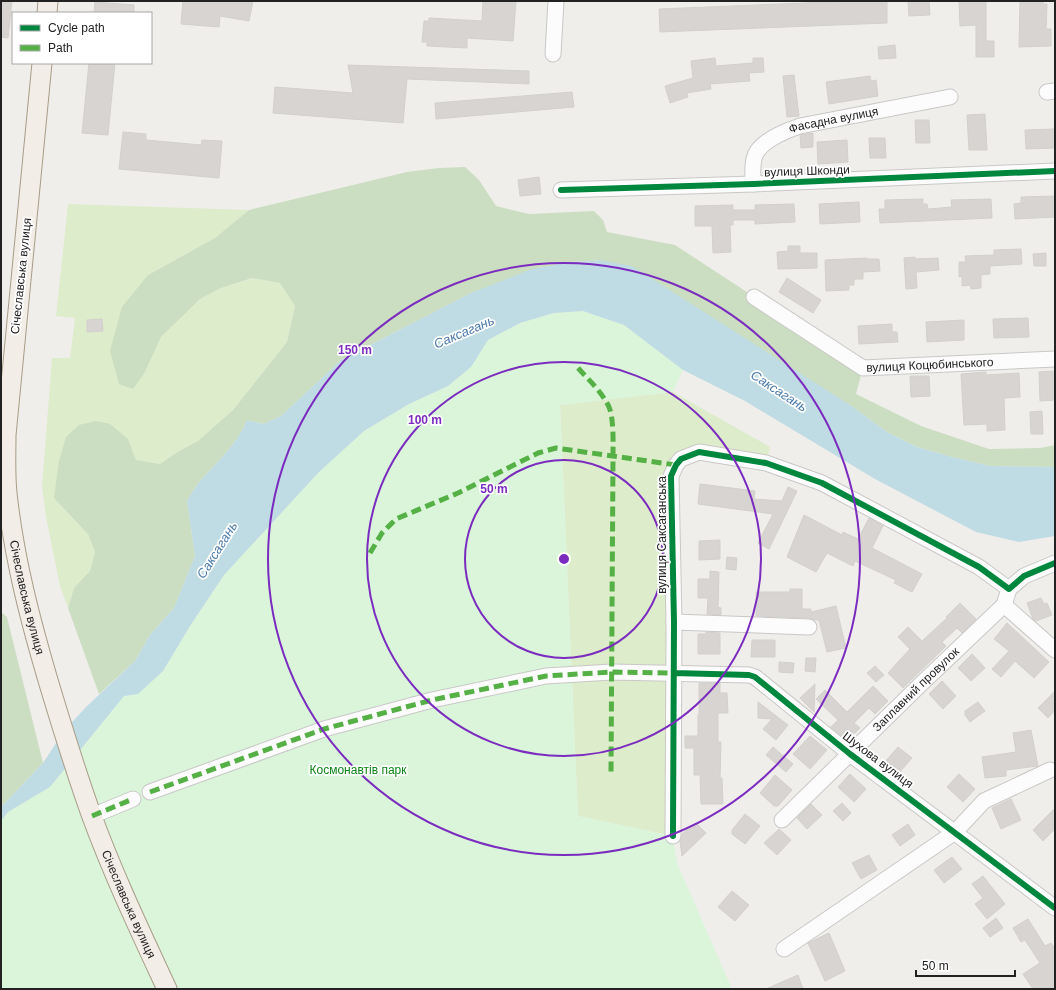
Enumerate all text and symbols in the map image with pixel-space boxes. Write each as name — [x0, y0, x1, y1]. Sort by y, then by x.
legend — [12, 12, 152, 64]
text: Cycle path — [48, 21, 105, 35]
text: Path — [48, 41, 73, 55]
street label: Фасадна вулиця — [787, 104, 880, 136]
street label: вулиця Шконди — [764, 163, 850, 179]
street label: Січеславська вулиця — [8, 217, 34, 335]
water label: Саксагань — [432, 313, 497, 351]
text: 150 m — [338, 343, 372, 357]
street label: вулиця Коцюбинського — [866, 355, 994, 375]
water label: Саксагань — [748, 367, 810, 415]
text: 100 m — [408, 413, 442, 427]
street label: вулиця Саксаганська — [655, 476, 669, 594]
text: 50 m — [480, 482, 508, 496]
water label: Саксагань — [194, 519, 240, 581]
street label: Січеславська вулиця — [7, 539, 47, 656]
centre of rings — [557, 552, 571, 566]
street label: Заплавний провулок — [870, 644, 963, 734]
street label: Шухова вулиця — [840, 729, 916, 791]
park label: Космонавтів парк — [310, 763, 407, 777]
street label: Січеславська вулиця — [99, 848, 159, 961]
scale bar — [916, 952, 1015, 978]
text: 50 m — [922, 959, 949, 973]

